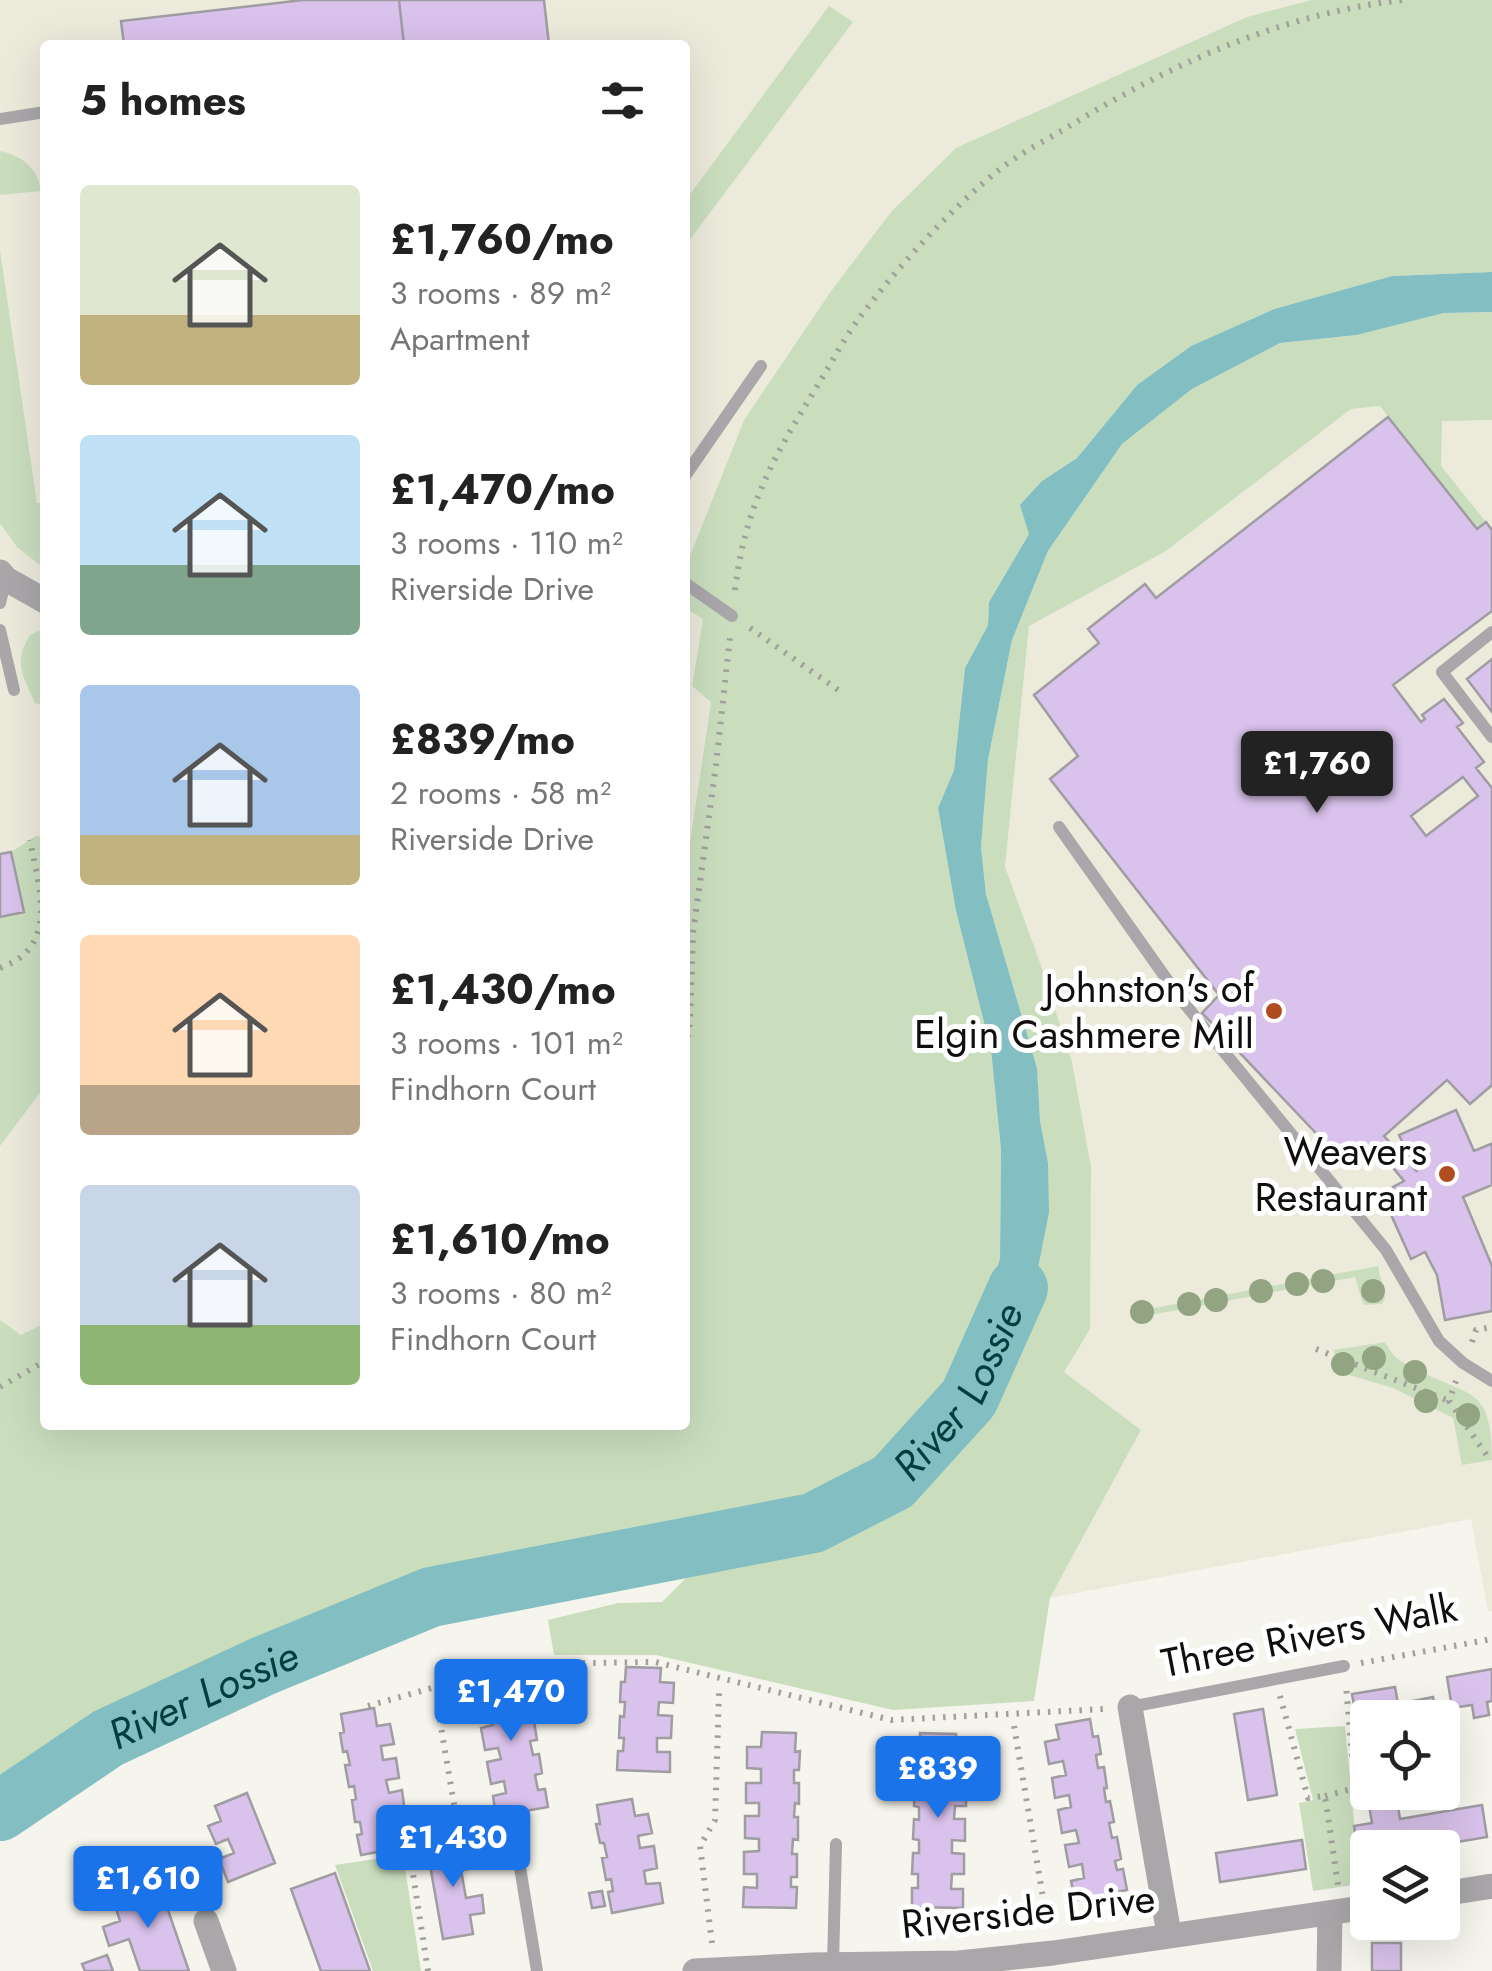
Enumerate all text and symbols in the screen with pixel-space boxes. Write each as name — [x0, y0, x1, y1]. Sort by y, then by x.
text: 5 homes — [80, 70, 246, 131]
icon: filters — [595, 73, 650, 128]
text: £1,760/mo — [390, 209, 614, 270]
icon: home — [160, 225, 280, 345]
text: 3 rooms · 89 m² — [390, 270, 611, 316]
text: Apartment — [390, 316, 529, 362]
text: £1,470/mo — [390, 459, 615, 520]
icon: home — [160, 475, 280, 595]
text: 3 rooms · 110 m² — [390, 520, 623, 566]
text: Riverside Drive — [390, 566, 594, 612]
text: £839/mo — [390, 709, 575, 770]
icon: home — [160, 725, 280, 845]
pin: £1,760 — [1236, 731, 1398, 816]
text: £1,760 — [1263, 740, 1371, 786]
text: 2 rooms · 58 m² — [390, 770, 611, 816]
text: Riverside Drive — [390, 816, 594, 862]
text: £1,430/mo — [390, 959, 616, 1020]
place label: Johnston's of Elgin Cashmere Mill — [914, 959, 1256, 1063]
icon: home — [160, 975, 280, 1095]
marker: Johnston's of Elgin Cashmere Mill — [1263, 1000, 1285, 1022]
text: 3 rooms · 101 m² — [390, 1020, 623, 1066]
text: Findhorn Court — [390, 1066, 596, 1112]
place label: Weavers Restaurant — [1254, 1122, 1427, 1226]
marker: Weavers Restaurant — [1436, 1163, 1458, 1185]
text: £1,610/mo — [390, 1209, 610, 1270]
icon: home — [160, 1225, 280, 1345]
text: 3 rooms · 80 m² — [390, 1270, 611, 1316]
water label: River Lossie — [878, 1293, 1039, 1494]
text: Findhorn Court — [390, 1316, 596, 1362]
street label: Three Rivers Walk — [1156, 1578, 1462, 1692]
water label: River Lossie — [98, 1625, 308, 1765]
pin: £1,470 — [430, 1659, 592, 1744]
text: £1,470 — [456, 1668, 566, 1714]
map controls — [1350, 1700, 1460, 1940]
button: locate — [1350, 1700, 1460, 1810]
pin: £839 — [879, 1736, 997, 1821]
text: £839 — [898, 1745, 978, 1791]
pin: £1,430 — [372, 1805, 534, 1890]
text: £1,430 — [398, 1814, 508, 1860]
button: layers — [1350, 1830, 1460, 1940]
pin: £1,610 — [67, 1846, 229, 1931]
text: £1,610 — [95, 1855, 201, 1901]
street label: Riverside Drive — [898, 1869, 1158, 1953]

